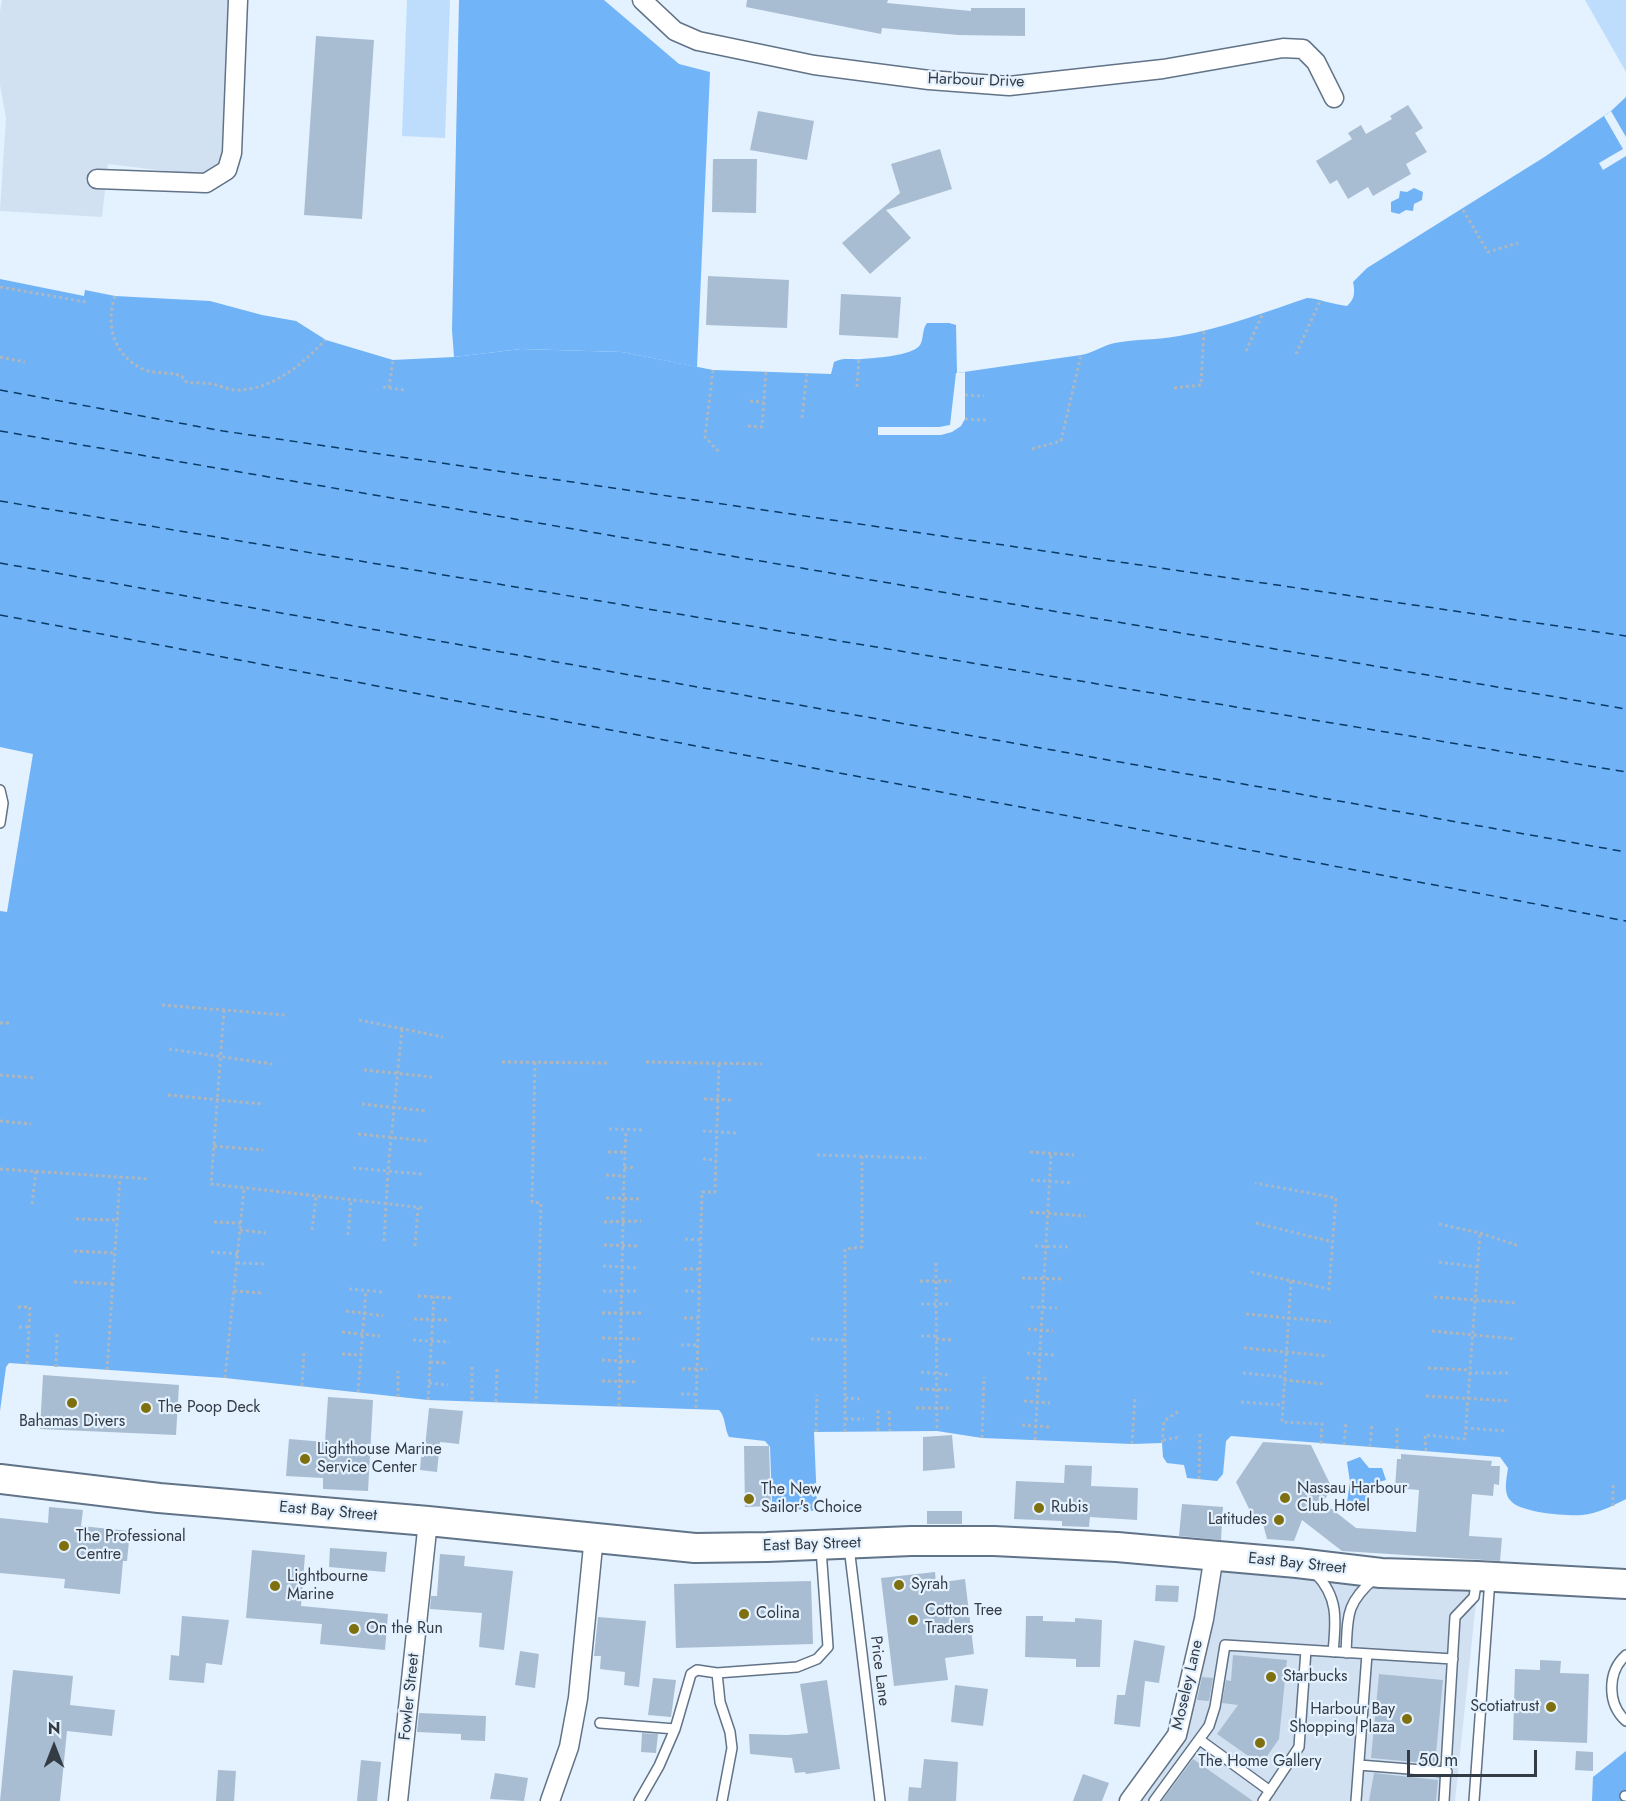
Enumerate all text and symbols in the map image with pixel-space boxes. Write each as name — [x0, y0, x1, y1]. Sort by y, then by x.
street label: Harbour Drive — [927, 70, 1025, 92]
marker: Bahamas Divers — [65, 1396, 79, 1410]
place label: The Poop Deck — [158, 1398, 260, 1418]
marker: The Poop Deck — [139, 1401, 153, 1415]
place label: Bahamas Divers — [19, 1412, 125, 1432]
place label: Lighthouse Marine Service Center — [317, 1440, 442, 1478]
marker: Lighthouse Marine Service Center — [298, 1452, 312, 1466]
place label: Nassau Harbour Club Hotel — [1297, 1479, 1407, 1517]
place label: The New Sailor's Choice — [761, 1480, 862, 1518]
marker: Nassau Harbour Club Hotel — [1278, 1491, 1292, 1505]
marker: The New Sailor's Choice — [742, 1492, 756, 1506]
street label: East Bay Street — [278, 1498, 378, 1526]
place label: Rubis — [1051, 1498, 1088, 1518]
marker: Rubis — [1032, 1501, 1046, 1515]
place label: Latitudes — [1208, 1510, 1267, 1530]
marker: Latitudes — [1272, 1513, 1286, 1527]
place label: The Professional Centre — [76, 1527, 186, 1565]
street label: East Bay Street — [763, 1534, 861, 1556]
marker: The Professional Centre — [57, 1539, 71, 1553]
street label: East Bay Street — [1247, 1549, 1347, 1579]
place label: Lightbourne Marine — [287, 1567, 368, 1605]
place label: Syrah — [911, 1575, 948, 1595]
marker: Syrah — [892, 1578, 906, 1592]
marker: Lightbourne Marine — [268, 1579, 282, 1593]
place label: Cotton Tree Traders — [925, 1601, 1002, 1639]
place label: Colina — [756, 1604, 800, 1624]
marker: Colina — [737, 1607, 751, 1621]
marker: Cotton Tree Traders — [906, 1613, 920, 1627]
place label: On the Run — [366, 1619, 443, 1639]
marker: On the Run — [347, 1622, 361, 1636]
street label: Price Lane — [865, 1635, 893, 1707]
street label: Moseley Lane — [1168, 1638, 1208, 1732]
street label: Fowler Street — [396, 1653, 424, 1741]
place label: Starbucks — [1283, 1667, 1347, 1687]
marker: Starbucks — [1264, 1670, 1278, 1684]
place label: Scotiatrust — [1470, 1697, 1539, 1717]
place label: Harbour Bay Shopping Plaza — [1289, 1700, 1395, 1738]
marker: Scotiatrust — [1544, 1700, 1558, 1714]
marker: Harbour Bay Shopping Plaza — [1400, 1712, 1414, 1726]
north arrow — [24, 1717, 84, 1777]
text: N — [48, 1717, 60, 1740]
marker: The Home Gallery — [1253, 1736, 1267, 1750]
scale bar — [1410, 1738, 1540, 1776]
text: 50 m — [1418, 1747, 1458, 1773]
place label: The Home Gallery — [1198, 1752, 1322, 1772]

